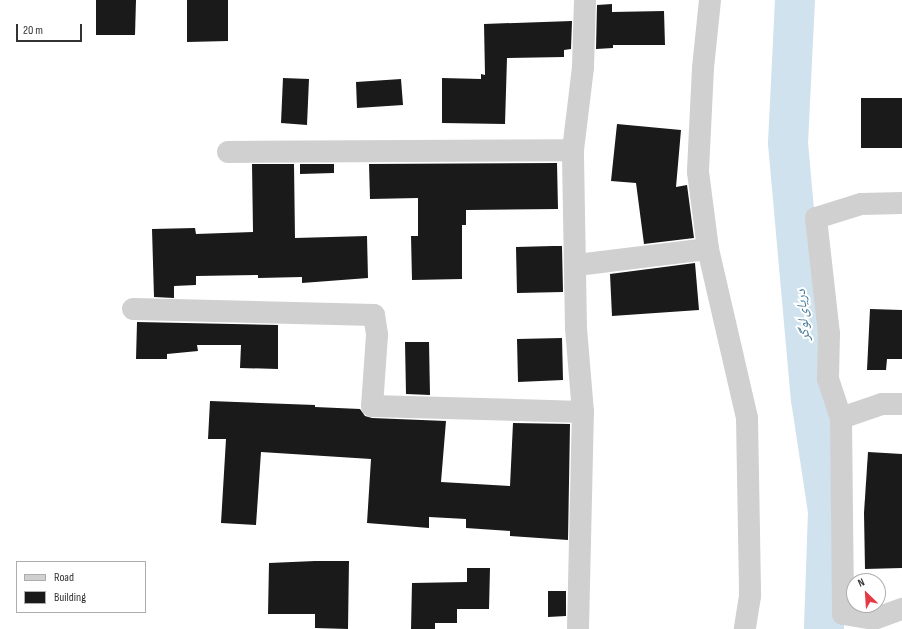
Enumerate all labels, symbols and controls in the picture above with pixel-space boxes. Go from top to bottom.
scale bar [18,16,84,42]
text: 20 m [23,23,43,38]
water label: دریای لوگر [792,289,814,341]
legend [16,561,146,613]
text: Road [54,570,74,585]
north arrow [846,573,886,613]
text: N [856,575,867,590]
text: Building [54,590,86,605]

